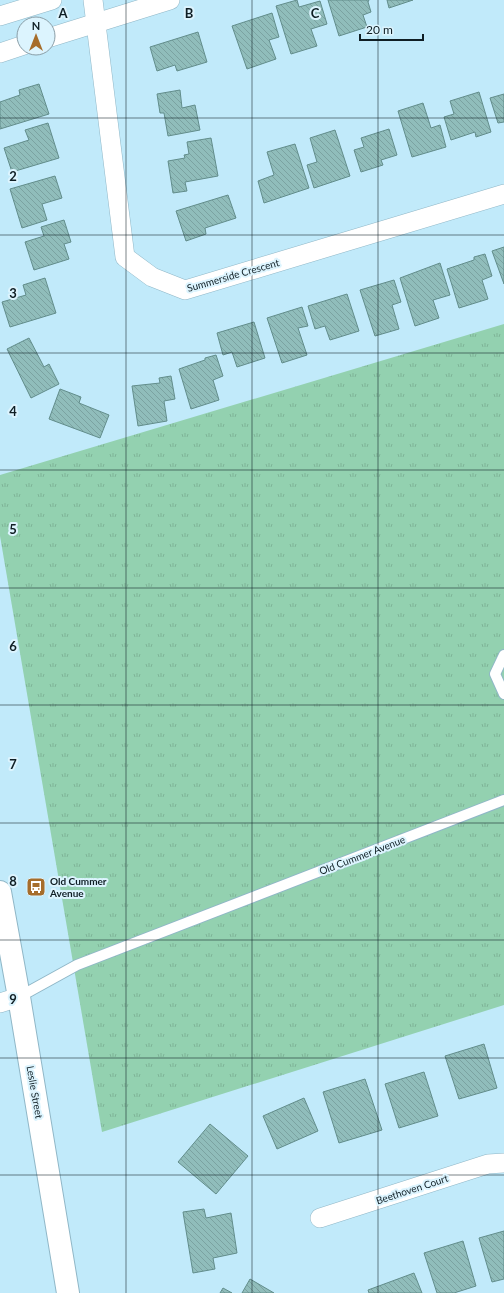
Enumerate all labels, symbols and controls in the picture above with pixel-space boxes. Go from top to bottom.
text: A [57,5,68,21]
text: B [185,5,194,21]
text: C [311,5,320,21]
north arrow [16,16,56,56]
scale bar [360,16,423,42]
text: N [32,19,40,32]
text: 20 m [366,22,393,37]
text: 2 [9,168,17,184]
street label: Summerside Crescent [186,256,281,294]
text: 3 [9,285,17,301]
text: 4 [9,403,17,419]
text: 5 [9,521,17,537]
text: 6 [9,638,17,654]
text: 7 [9,756,17,772]
street label: Old Cummer Avenue [317,833,407,877]
text: 8 [9,873,17,889]
place label: Old Cummer Avenue [49,875,107,899]
bus stop icon: Old Cummer Avenue [25,876,47,898]
text: 9 [9,991,17,1007]
street label: Leslie Street [24,1065,46,1120]
street label: Beethoven Court [374,1172,450,1206]

